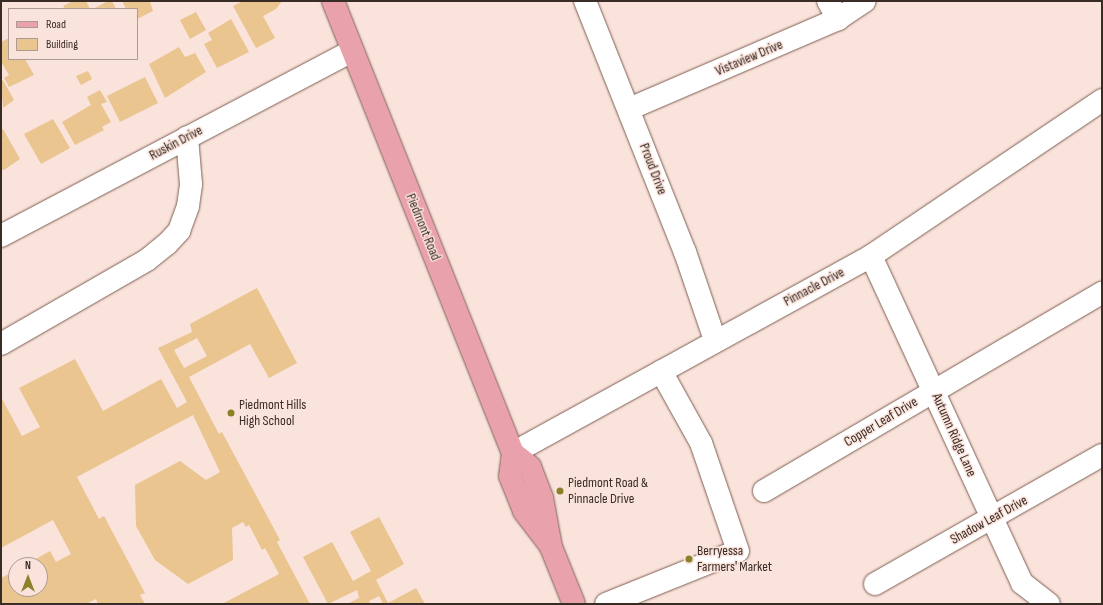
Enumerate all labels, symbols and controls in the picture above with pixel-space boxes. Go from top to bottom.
legend [8,8,138,60]
text: Road [46,17,66,32]
street label: Vistaview Drive [713,36,785,80]
text: Building [46,37,78,52]
street label: Ruskin Drive [146,122,206,164]
street label: Proud Drive [636,141,670,197]
street label: Piedmont Road [402,191,444,263]
street label: Pinnacle Drive [781,264,847,310]
street label: Autumn Ridge Lane [928,391,980,479]
street label: Copper Leaf Drive [841,394,921,450]
place label: Piedmont Hills High School [239,397,306,430]
marker: Piedmont Hills High School [226,408,236,418]
place label: Piedmont Road & Pinnacle Drive [568,475,648,508]
marker: Piedmont Road & Pinnacle Drive [555,486,565,496]
street label: Shadow Leaf Drive [947,492,1031,548]
place label: Berryessa Farmers' Market [697,543,772,576]
marker: Berryessa Farmers' Market [684,554,694,564]
north arrow [8,557,48,597]
text: N [25,559,31,572]

